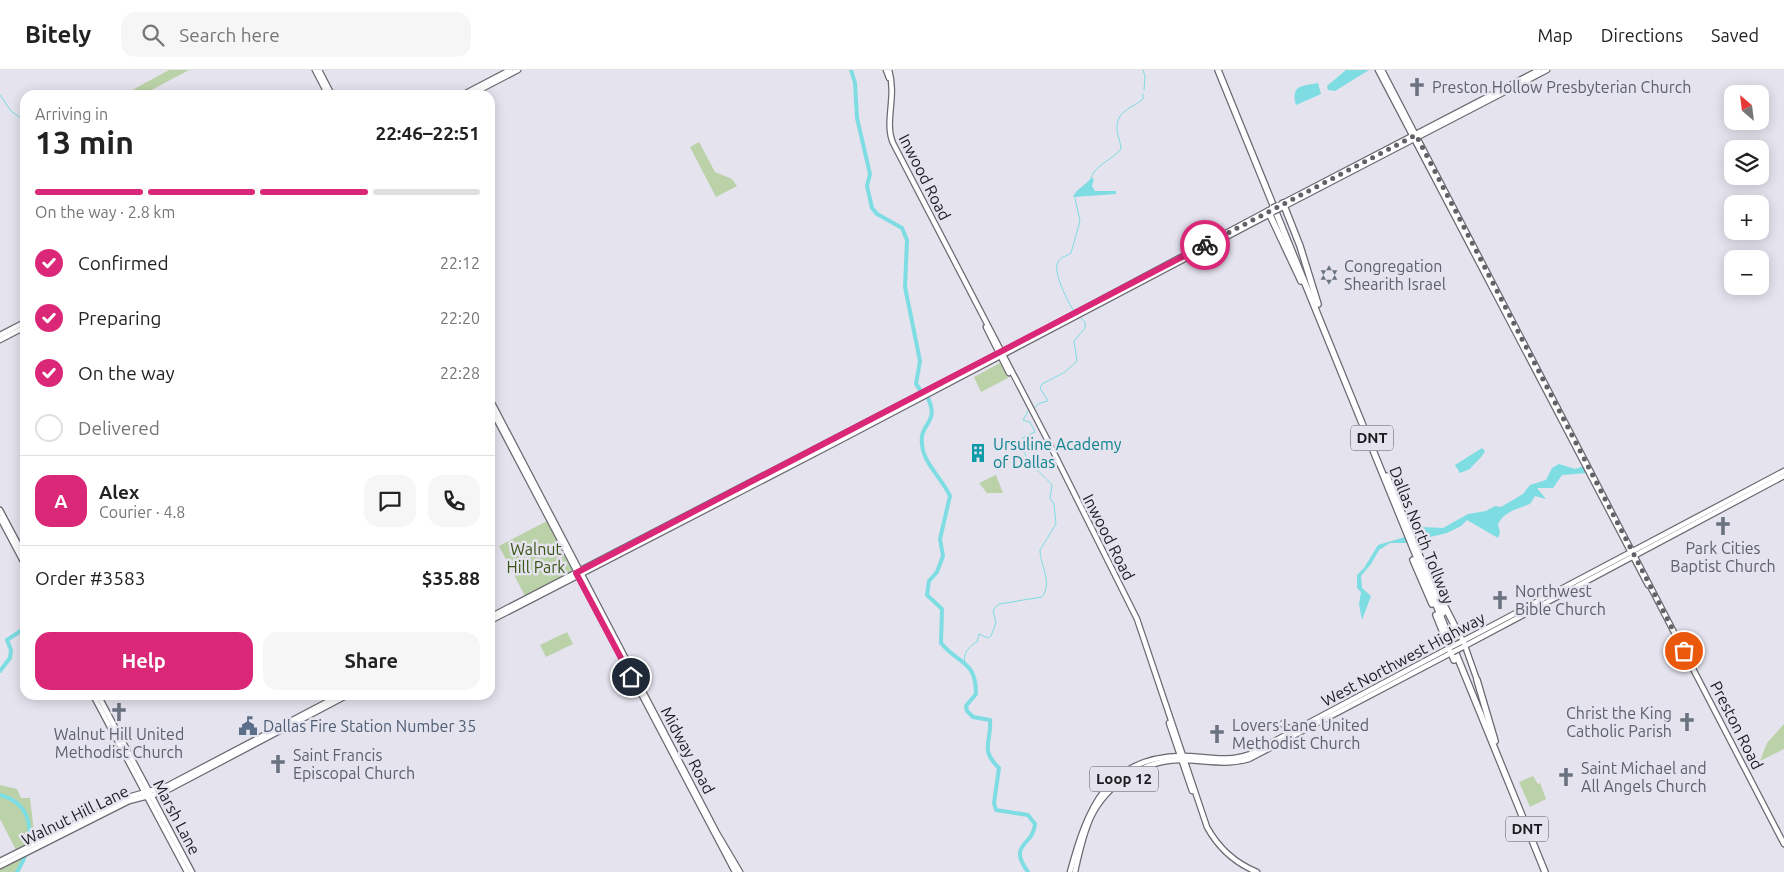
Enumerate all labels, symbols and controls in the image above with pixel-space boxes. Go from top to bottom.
search box [121,12,471,57]
text: Bitely [25,21,91,48]
icon: search [139,21,167,49]
text: Search here [179,24,280,46]
text: Map [1537,25,1573,45]
text: Directions [1601,25,1683,45]
text: Saved [1711,25,1759,45]
church icon: Preston Hollow Presbyterian Church [1406,76,1428,98]
place label: Preston Hollow Presbyterian Church [1432,78,1691,96]
north arrow [1724,85,1769,130]
map controls [1724,85,1769,295]
text: Arriving in [35,105,108,123]
text: 22:46–22:51 [375,122,480,144]
text: 13 min [35,124,134,160]
street label: Inwood Road [896,131,954,223]
button: layers [1724,140,1769,185]
button: + [1724,195,1769,240]
text: On the way · 2.8 km [35,203,175,221]
courier [1180,220,1230,270]
icon: bike [1191,231,1219,259]
icon: check [35,249,63,277]
button: − [1724,250,1769,295]
text: Confirmed [78,252,169,274]
text: 22:12 [440,254,480,272]
place label: Congregation Shearith Israel [1344,257,1446,293]
synagogue icon: Congregation Shearith Israel [1318,264,1340,286]
icon: check [35,304,63,332]
text: Preparing [78,307,162,329]
text: 22:20 [440,309,480,327]
icon: check [35,359,63,387]
text: On the way [78,362,175,384]
text: 22:28 [440,364,480,382]
text: Delivered [78,417,160,439]
road number: DNT [1351,426,1393,450]
place label: Ursuline Academy of Dallas [993,435,1122,471]
building icon: Ursuline Academy of Dallas [967,442,989,464]
street label: Dallas North Tollway [1386,464,1458,607]
button: chat [364,475,416,527]
button: phone [428,475,480,527]
text: Alex [99,481,139,503]
text: A [54,490,68,512]
street label: Inwood Road [1080,491,1138,583]
text: Courier · 4.8 [99,503,185,521]
church icon: Park Cities Baptist Church [1712,515,1734,537]
place label: Park Cities Baptist Church [1670,539,1776,575]
park label: Walnut Hill Park [507,540,565,576]
text: Order #3583 [35,567,145,589]
text: $35.88 [422,567,480,589]
place label: Northwest Bible Church [1515,582,1606,618]
church icon: Northwest Bible Church [1489,589,1511,611]
street label: West Northwest Highway [1318,608,1488,710]
pin [1663,630,1705,672]
button: Help [35,632,253,690]
button: Share [263,632,480,690]
icon: bag [1670,637,1698,665]
pin [610,656,652,698]
icon: home [617,663,645,691]
street label: Preston Road [1707,678,1767,772]
church icon: Walnut Hill United Methodist Church [108,701,130,723]
street label: Midway Road [658,703,718,797]
place label: Christ the King Catholic Parish [1566,704,1672,740]
church icon: Christ the King Catholic Parish [1676,711,1698,733]
public building icon: Dallas Fire Station Number 35 [237,715,259,737]
place label: Lovers Lane United Methodist Church [1232,716,1369,752]
place label: Dallas Fire Station Number 35 [263,717,476,735]
church icon: Lovers Lane United Methodist Church [1206,723,1228,745]
place label: Walnut Hill United Methodist Church [54,725,184,761]
place label: Saint Francis Episcopal Church [293,746,415,782]
church icon: Saint Francis Episcopal Church [267,753,289,775]
place label: Saint Michael and All Angels Church [1581,759,1707,795]
road number: Loop 12 [1090,766,1158,792]
church icon: Saint Michael and All Angels Church [1555,766,1577,788]
street label: Marsh Lane [150,776,204,858]
street label: Walnut Hill Lane [19,781,131,849]
road number: DNT [1506,816,1548,842]

